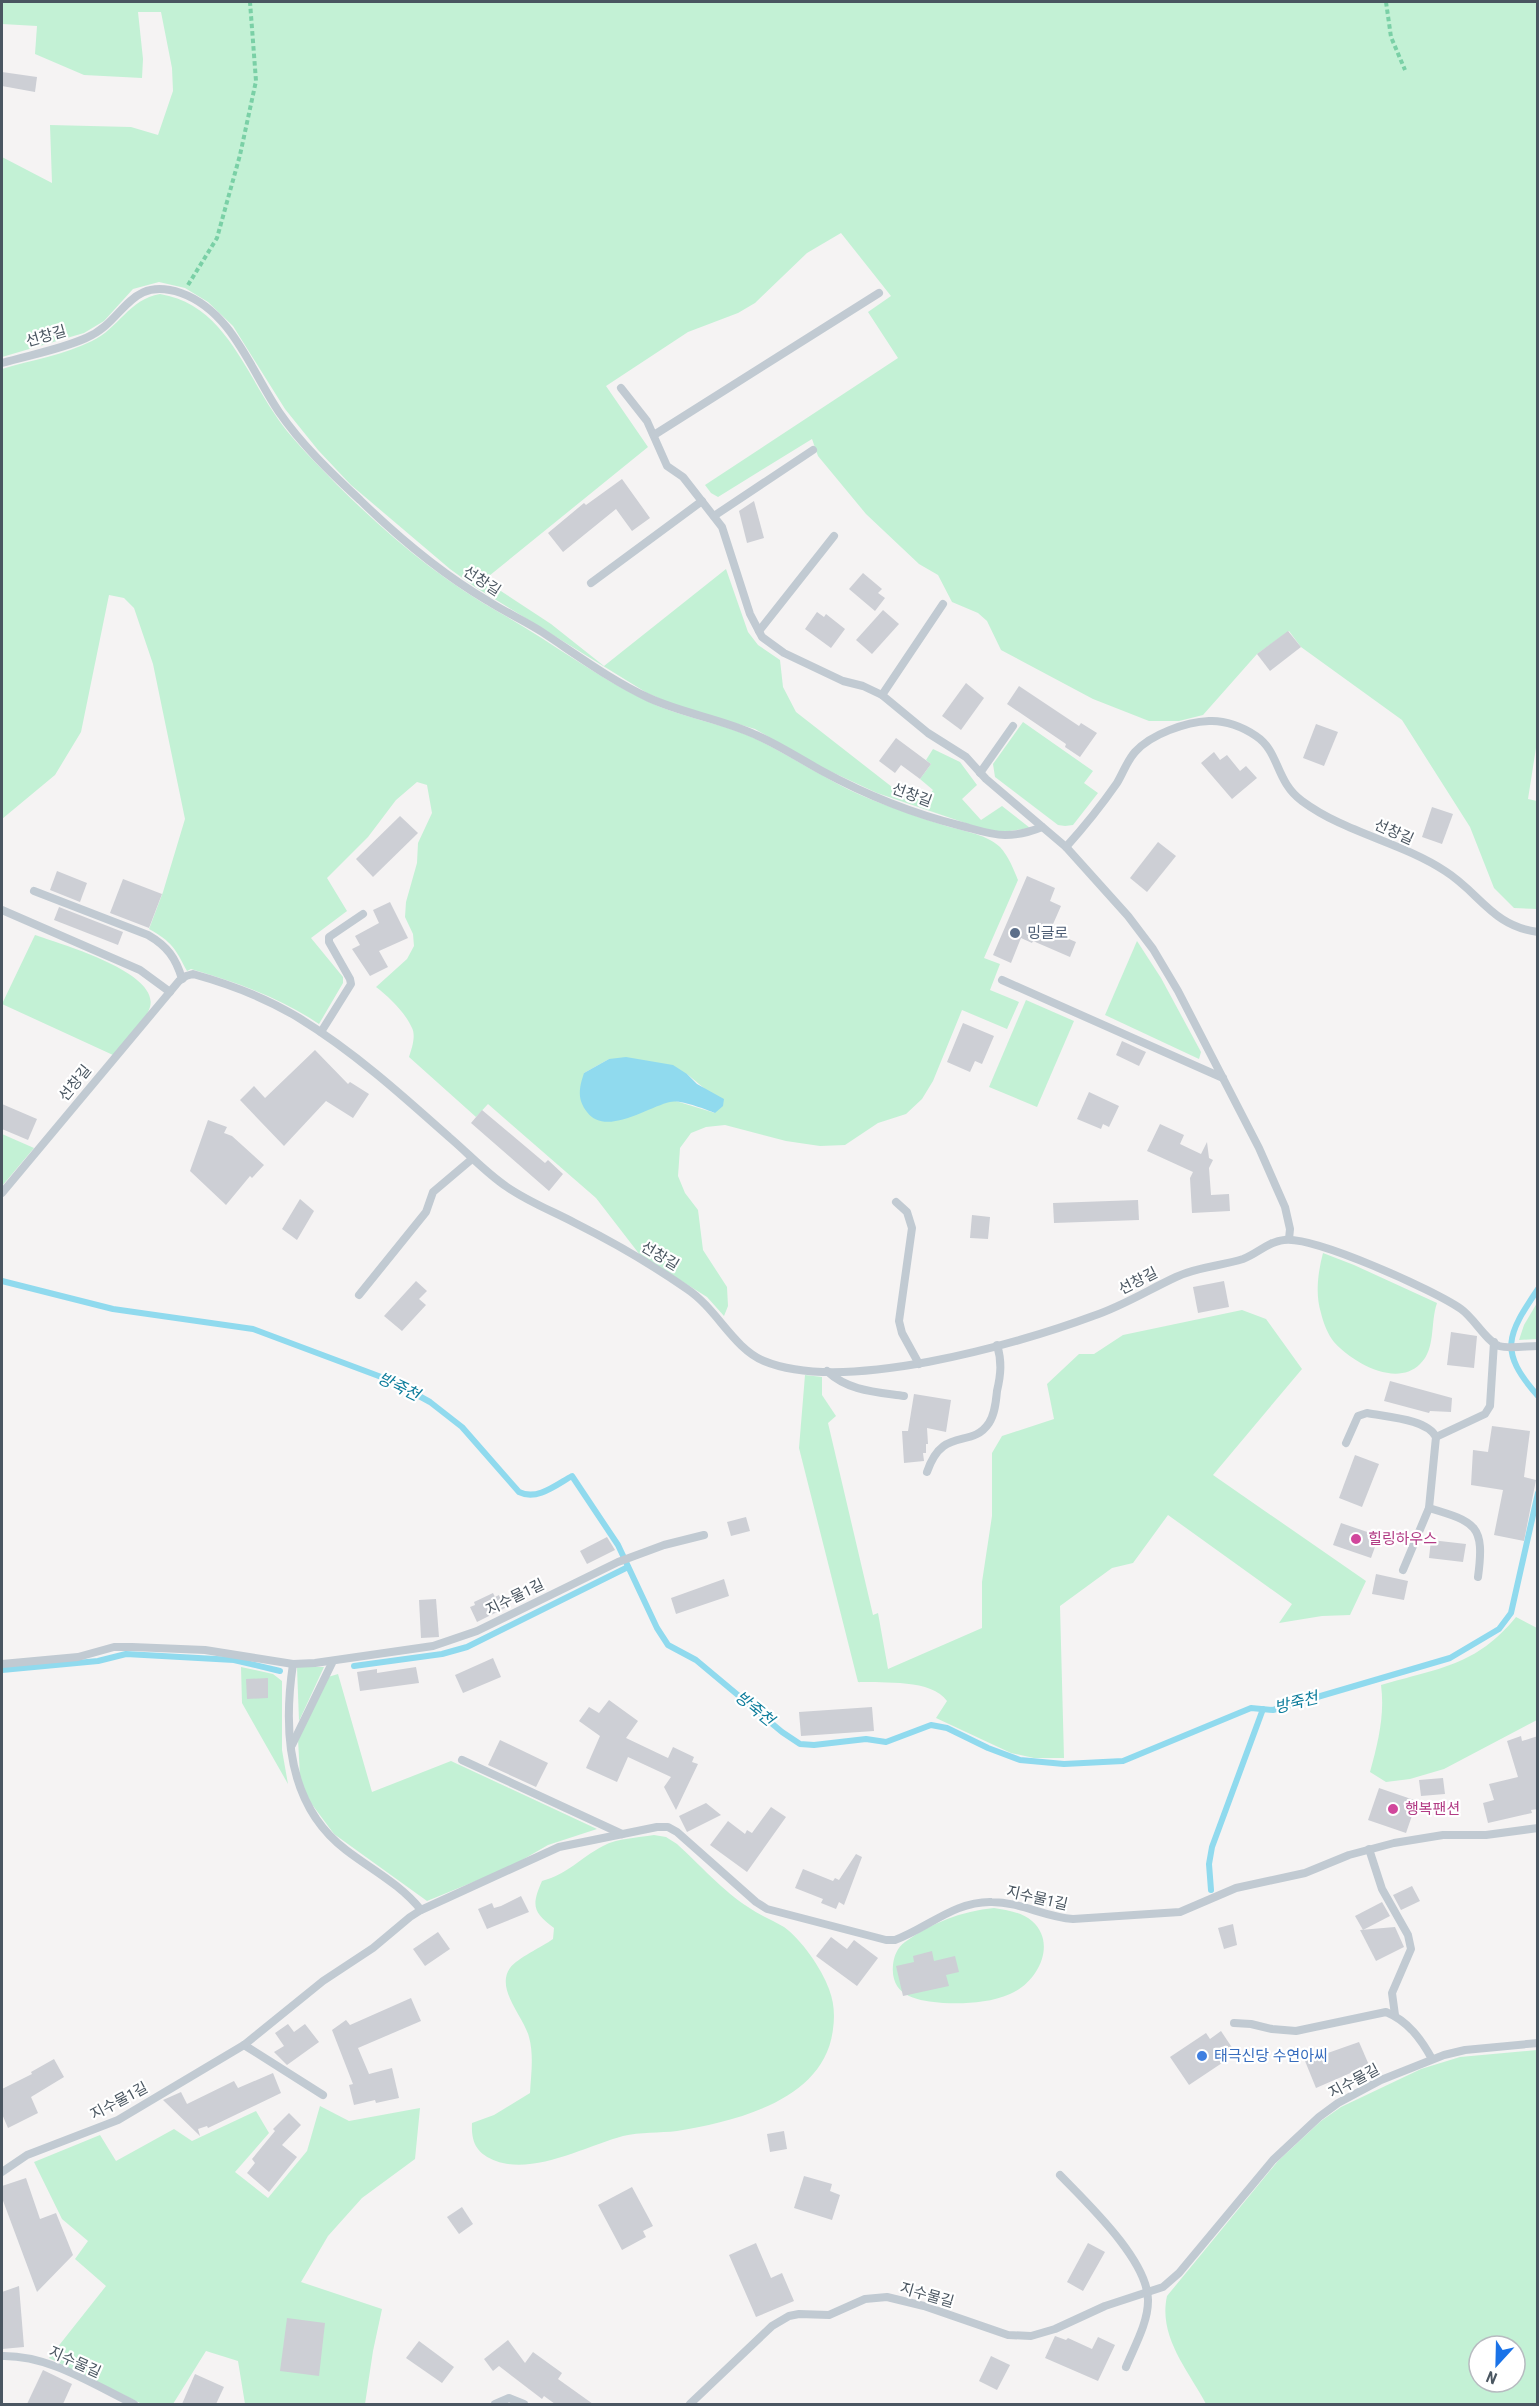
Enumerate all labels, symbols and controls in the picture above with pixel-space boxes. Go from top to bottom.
street label: 선창길 [24,322,68,350]
street label: 선창길 [460,562,504,600]
street label: 선창길 [889,779,935,811]
street label: 선창길 [1371,815,1417,849]
place label: 밍글로 [1027,924,1068,942]
marker: 밍글로 [1008,926,1022,940]
street label: 선창길 [55,1061,95,1105]
street label: 선창길 [638,1238,682,1274]
street label: 선창길 [1115,1264,1161,1298]
water label: 방죽천 [375,1368,425,1406]
place label: 힐링하우스 [1368,1530,1437,1548]
marker: 힐링하우스 [1349,1532,1363,1546]
street label: 지수물1길 [483,1575,547,1619]
water label: 방죽천 [732,1687,780,1731]
water label: 방죽천 [1272,1687,1322,1717]
place label: 행복팬션 [1405,1800,1460,1818]
marker: 행복팬션 [1386,1802,1400,1816]
street label: 지수물1길 [1004,1882,1070,1914]
place label: 태극신당 수연아씨 [1214,2047,1328,2065]
marker: 태극신당 수연아씨 [1195,2049,1209,2063]
street label: 지수물길 [1325,2060,1383,2102]
street label: 지수물1길 [87,2078,151,2124]
street label: 지수물길 [898,2279,956,2311]
north arrow [1467,2334,1527,2394]
street label: 지수물길 [46,2343,104,2381]
text: N [1483,2367,1500,2388]

